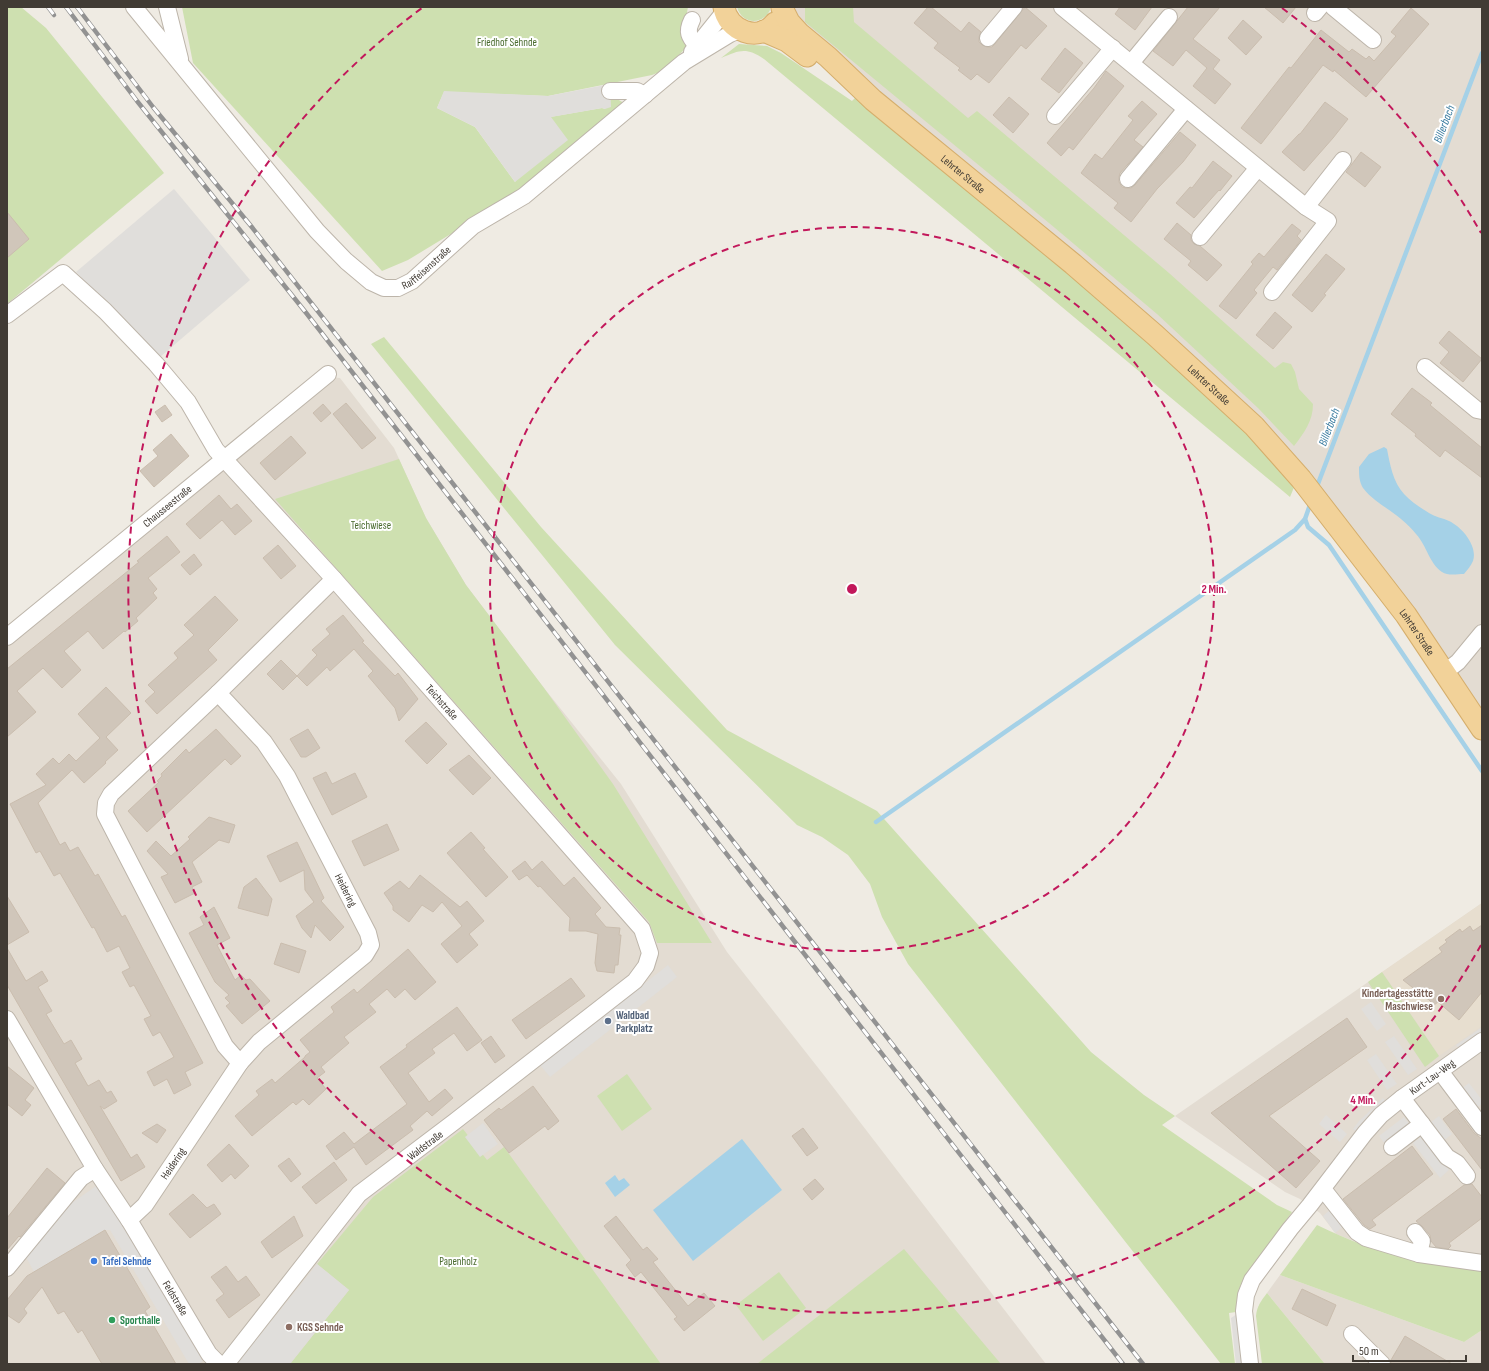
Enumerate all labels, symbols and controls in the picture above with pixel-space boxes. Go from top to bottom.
park label: Friedhof Sehnde [477,36,537,49]
water label: Billerbach [1430,103,1459,145]
street label: Lehrter Straße [938,152,988,196]
street label: Raiffeisenstraße [400,243,454,292]
street label: Lehrter Straße [1185,362,1233,408]
water label: Billerbach [1315,406,1344,448]
street label: Chausseestraße [140,482,194,530]
park label: Teichwiese [351,519,391,532]
centre of rings [845,582,859,596]
text: 2 Min. [1201,582,1227,597]
street label: Lehrter Straße [1397,606,1437,658]
street label: Teichstraße [423,682,461,723]
street label: Heidering [332,872,360,909]
place label: Kindertagesstätte Maschwiese [1362,987,1433,1013]
marker: Kindertagesstätte Maschwiese [1436,994,1446,1004]
place label: Waldbad Parkplatz [616,1009,654,1035]
marker: Waldbad Parkplatz [603,1016,613,1026]
street label: Kurt-Lau-Weg [1407,1056,1458,1098]
text: 4 Min. [1350,1093,1376,1108]
street label: Waldstraße [405,1128,446,1163]
street label: Heidering [158,1145,189,1182]
place label: Tafel Sehnde [102,1255,152,1268]
park label: Papenholz [439,1255,477,1268]
marker: Tafel Sehnde [89,1256,99,1266]
street label: Feldstraße [160,1278,191,1318]
place label: Sporthalle [120,1314,161,1327]
marker: Sporthalle [107,1315,117,1325]
place label: KGS Sehnde [297,1321,344,1334]
marker: KGS Sehnde [284,1322,294,1332]
scale bar [1353,1337,1466,1363]
text: 50 m [1359,1344,1379,1359]

